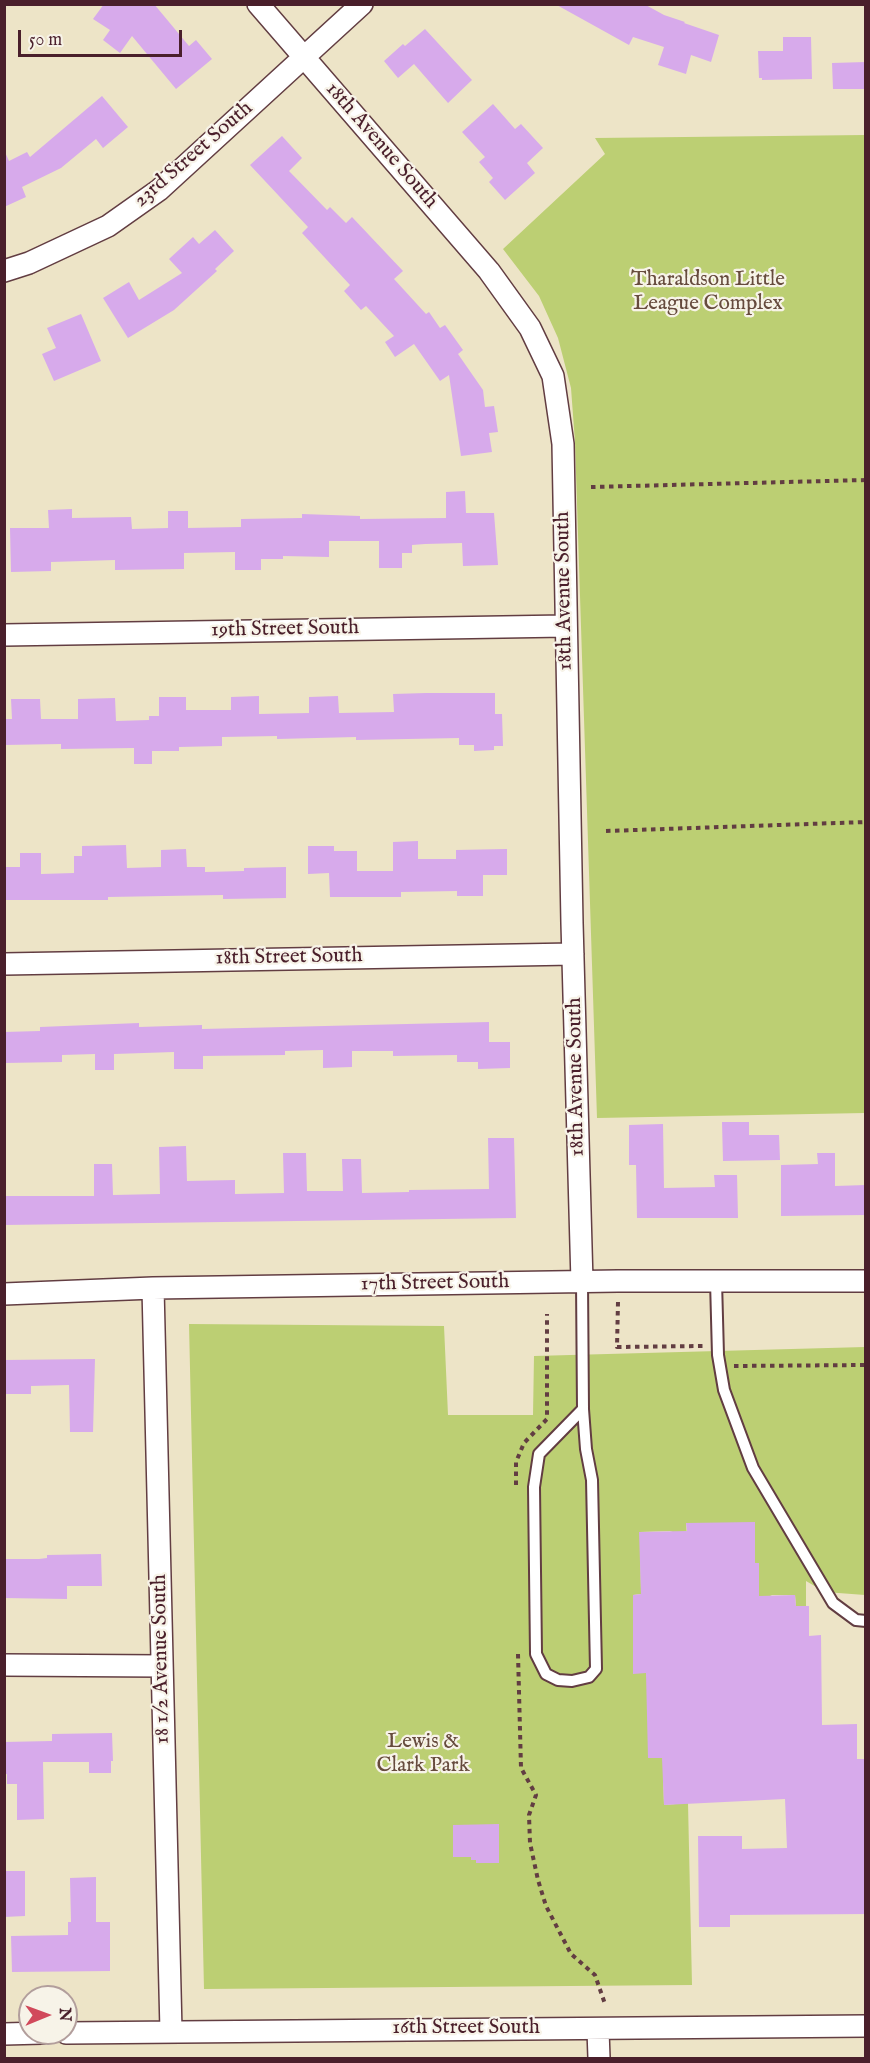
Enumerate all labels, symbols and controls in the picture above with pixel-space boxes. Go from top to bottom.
scale bar [21,18,184,56]
text: 50 m [29,29,62,52]
street label: 18th Avenue South [319,78,443,214]
street label: 23rd Street South [129,97,259,213]
park label: Tharaldson Little League Complex [631,268,785,318]
street label: 18th Avenue South [551,511,579,671]
street label: 19th Street South [211,616,359,644]
street label: 18th Street South [215,944,363,972]
street label: 18th Avenue South [563,997,591,1157]
street label: 17th Street South [360,1270,510,1298]
street label: 18 1/2 Avenue South [148,1574,176,1744]
park label: Lewis & Clark Park [376,1730,470,1780]
north arrow [18,1985,78,2045]
text: N [54,2008,74,2022]
street label: 16th Street South [392,2016,540,2042]

